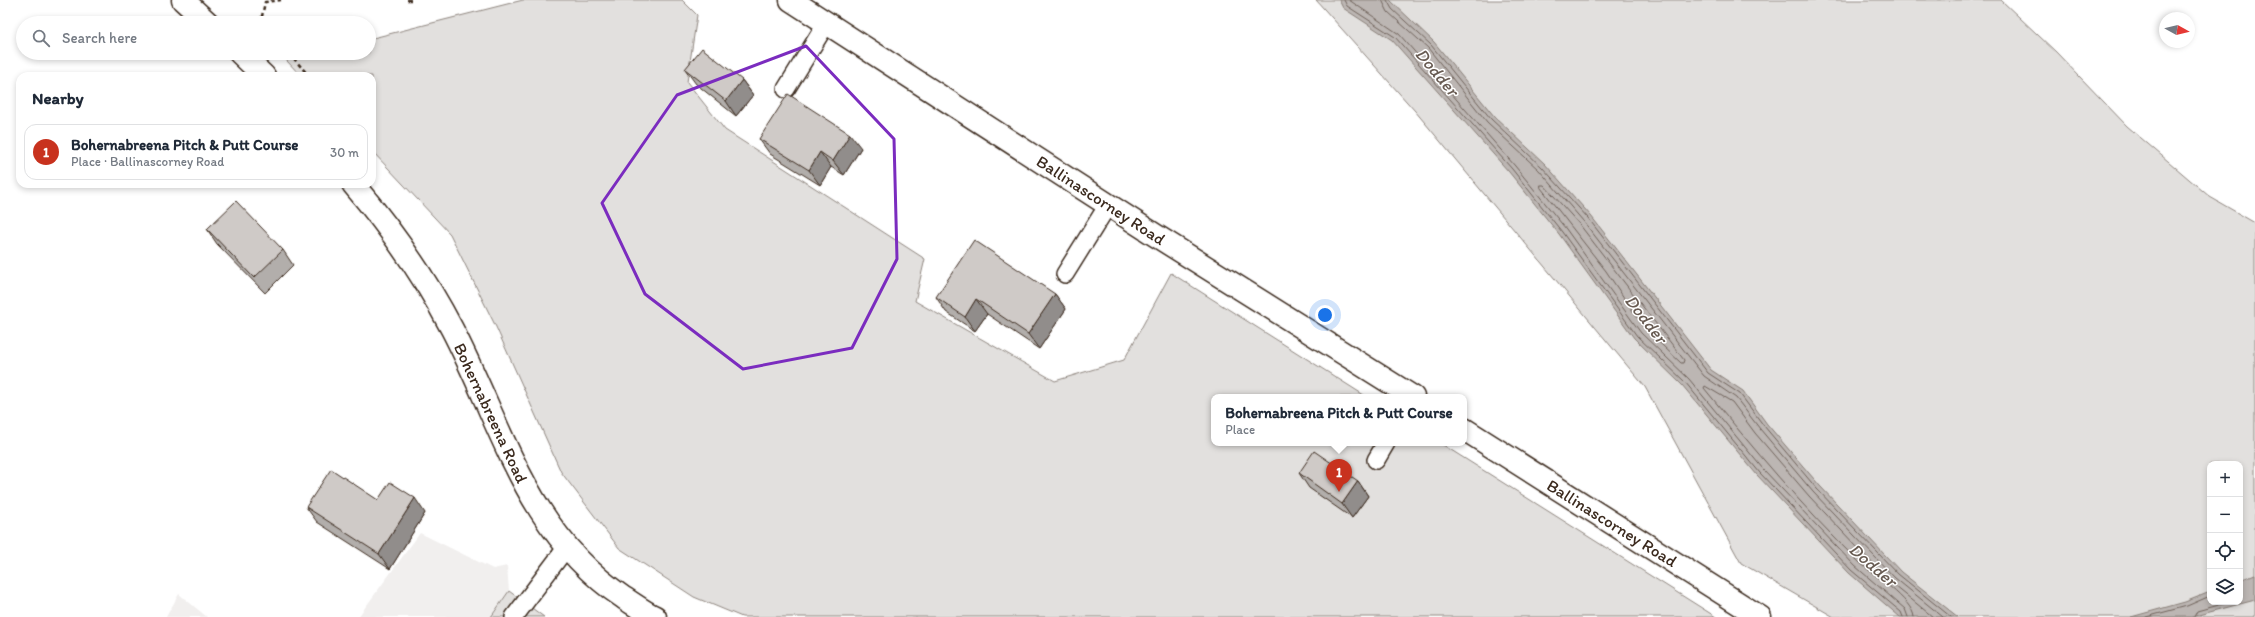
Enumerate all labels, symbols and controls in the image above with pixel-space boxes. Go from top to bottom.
north arrow [2159,12,2195,48]
search box [16,16,376,60]
icon: search [30,27,52,49]
text: Search here [62,29,137,47]
water label: Dodder [1410,43,1465,102]
text: Nearby [32,88,84,108]
text: Bohernabreena Pitch & Putt Course [71,136,299,154]
text: 1 [43,145,49,160]
text: 30 m [330,145,359,160]
street label: Ballinascorney Road [1033,151,1170,250]
text: Place · Ballinascorney Road [71,154,224,169]
water label: Dodder [1620,290,1673,349]
your location [1315,305,1335,325]
street label: Bohernabreena Road [450,340,532,487]
popup [1211,394,1467,446]
text: Bohernabreena Pitch & Putt Course [1225,404,1453,422]
text: Place [1225,422,1255,437]
pin: 1 [1326,459,1352,492]
map controls [2207,461,2243,605]
button: + [2207,461,2243,497]
street label: Ballinascorney Road [1543,475,1681,571]
button: − [2207,497,2243,533]
button: locate [2207,533,2243,569]
water label: Dodder [1844,538,1903,593]
button: layers [2207,569,2243,605]

